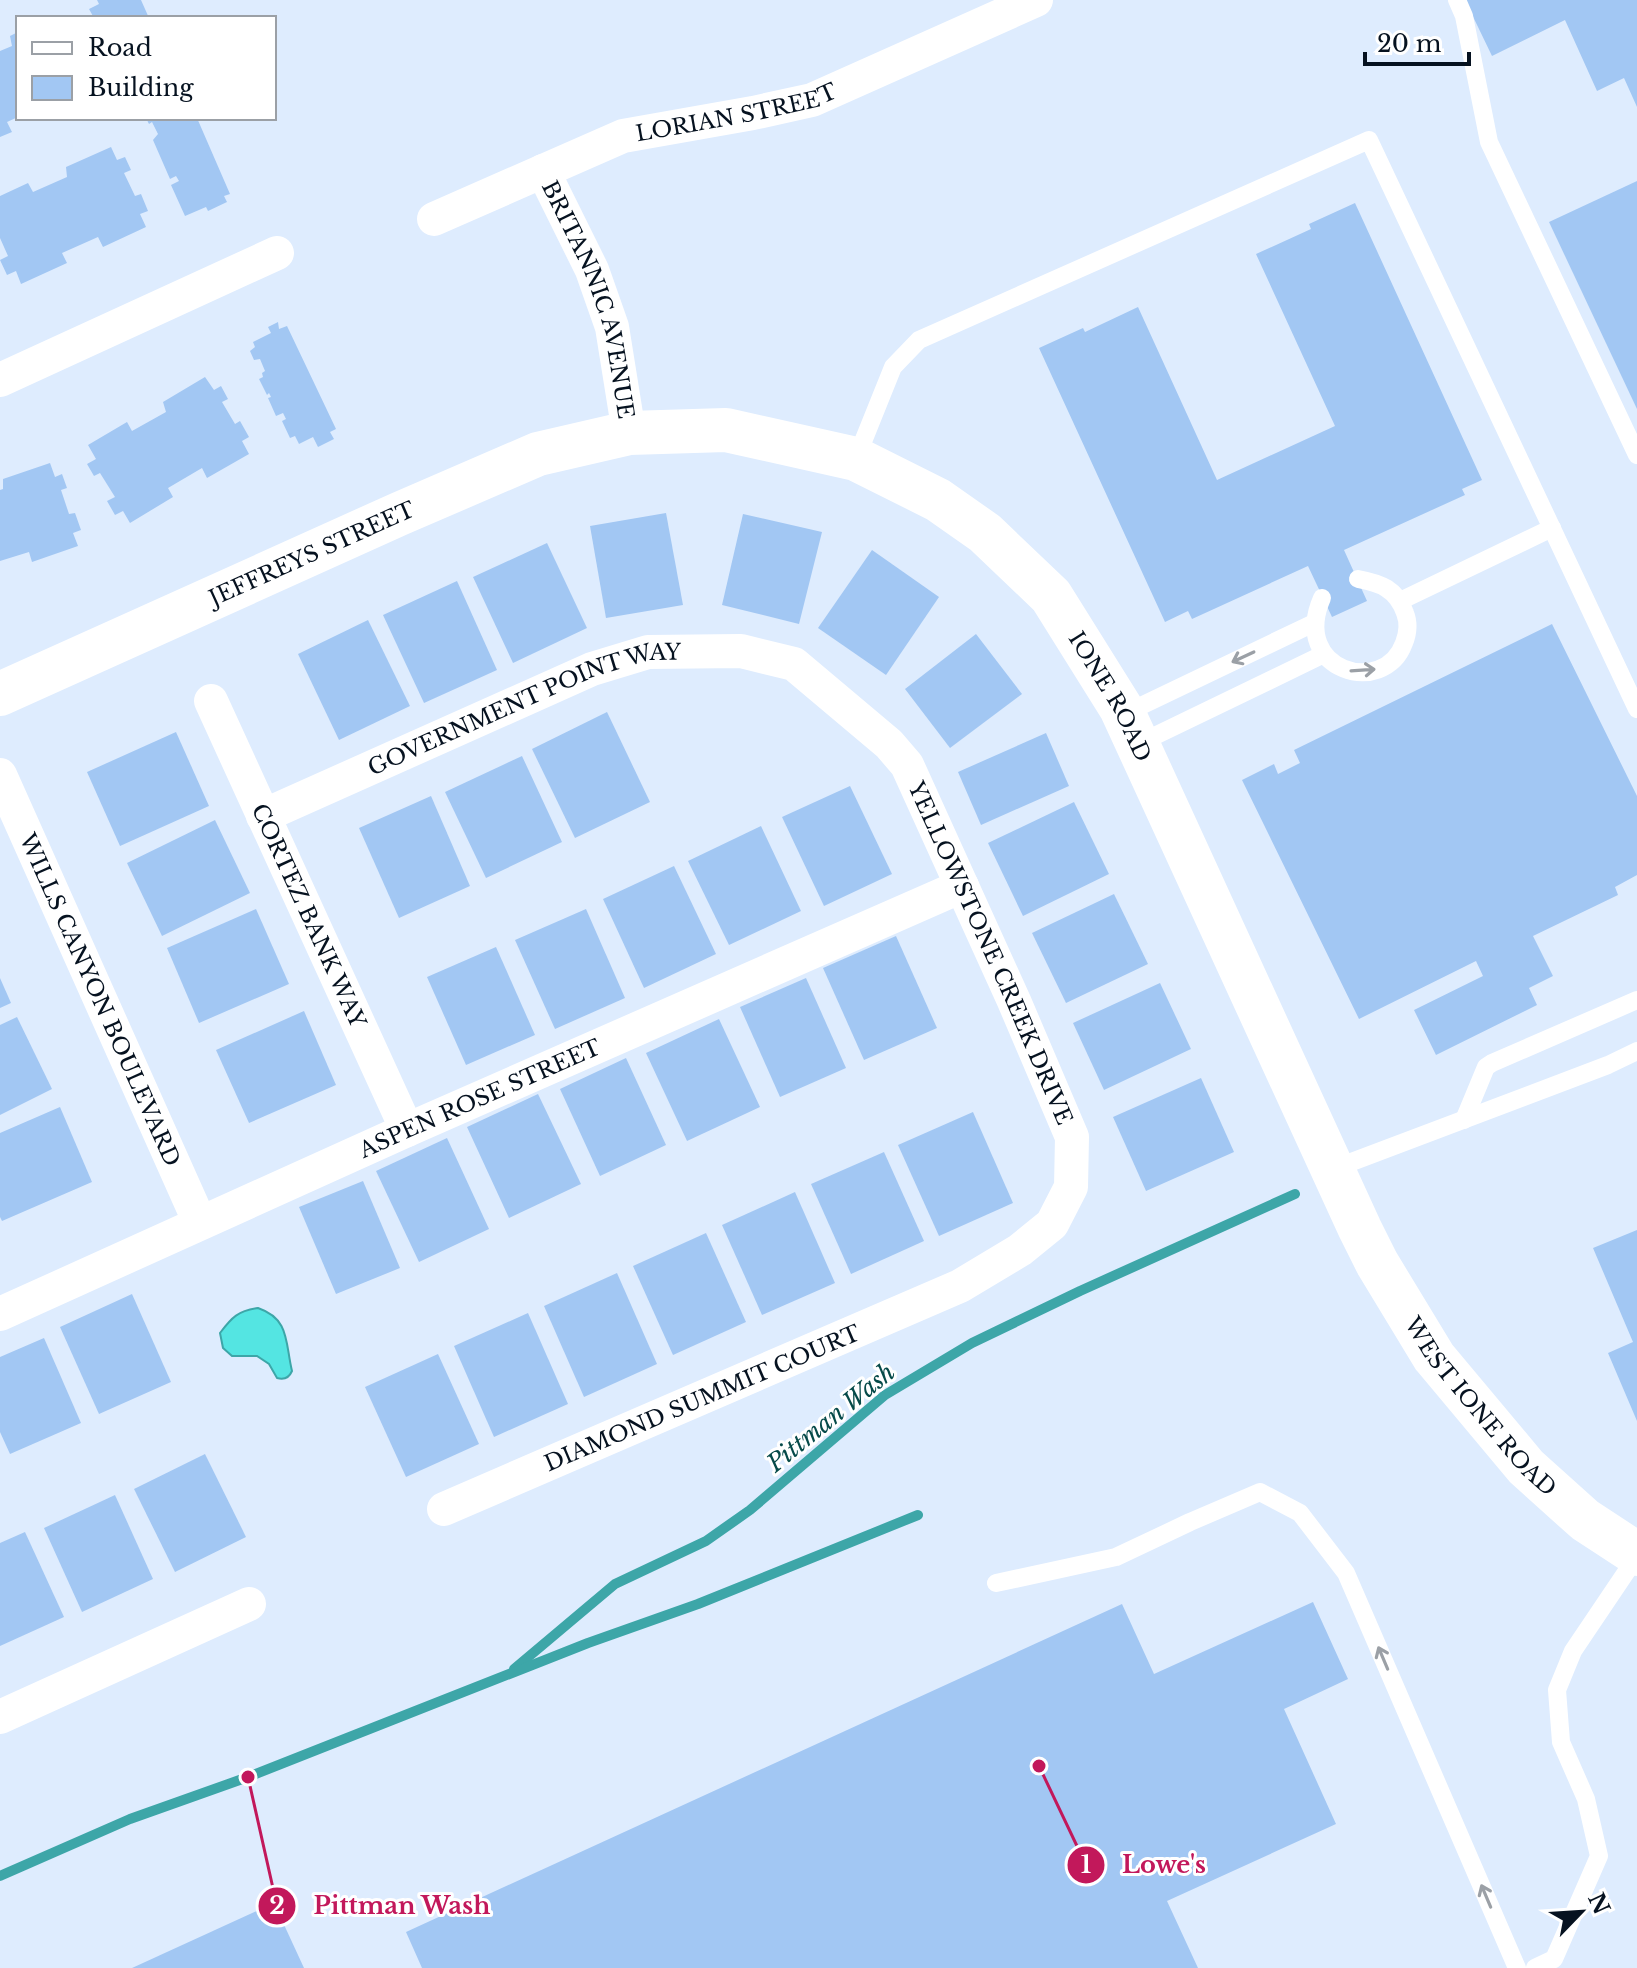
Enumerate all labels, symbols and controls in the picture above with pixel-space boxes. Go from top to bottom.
legend [16,16,276,120]
scale bar [1365,16,1469,66]
text: 20 m [1377,29,1442,58]
text: Road [88,33,152,62]
text: Building [88,73,194,102]
street label: LORIAN STREET [634,78,841,147]
street label: BRITANNIC AVENUE [536,176,640,421]
street label: JEFFREYS STREET [202,496,419,613]
street label: IONE ROAD [1063,627,1157,766]
street label: GOVERNMENT POINT WAY [364,638,682,781]
one-way arrow [1232,650,1256,665]
one-way arrow [1350,662,1376,677]
street label: YELLOWSTONE CREEK DRIVE [902,776,1078,1129]
street label: CORTEZ BANK WAY [246,800,372,1033]
street label: WILLS CANYON BOULEVARD [13,828,186,1170]
street label: ASPEN ROSE STREET [354,1033,605,1164]
street label: WEST IONE ROAD [1398,1311,1562,1502]
street label: DIAMOND SUMMIT COURT [540,1319,864,1477]
water label: Pittman Wash [760,1357,900,1479]
one-way arrow [1375,1646,1390,1670]
callout: Lowe's [1066,1841,1222,1889]
text: 1 [1081,1850,1091,1879]
text: Lowe's [1122,1850,1206,1879]
north arrow [1541,1872,1621,1952]
callout: Pittman Wash [257,1882,507,1930]
one-way arrow [1478,1885,1493,1909]
text: N [1582,1889,1615,1919]
text: 2 [269,1891,285,1920]
text: Pittman Wash [314,1891,490,1920]

